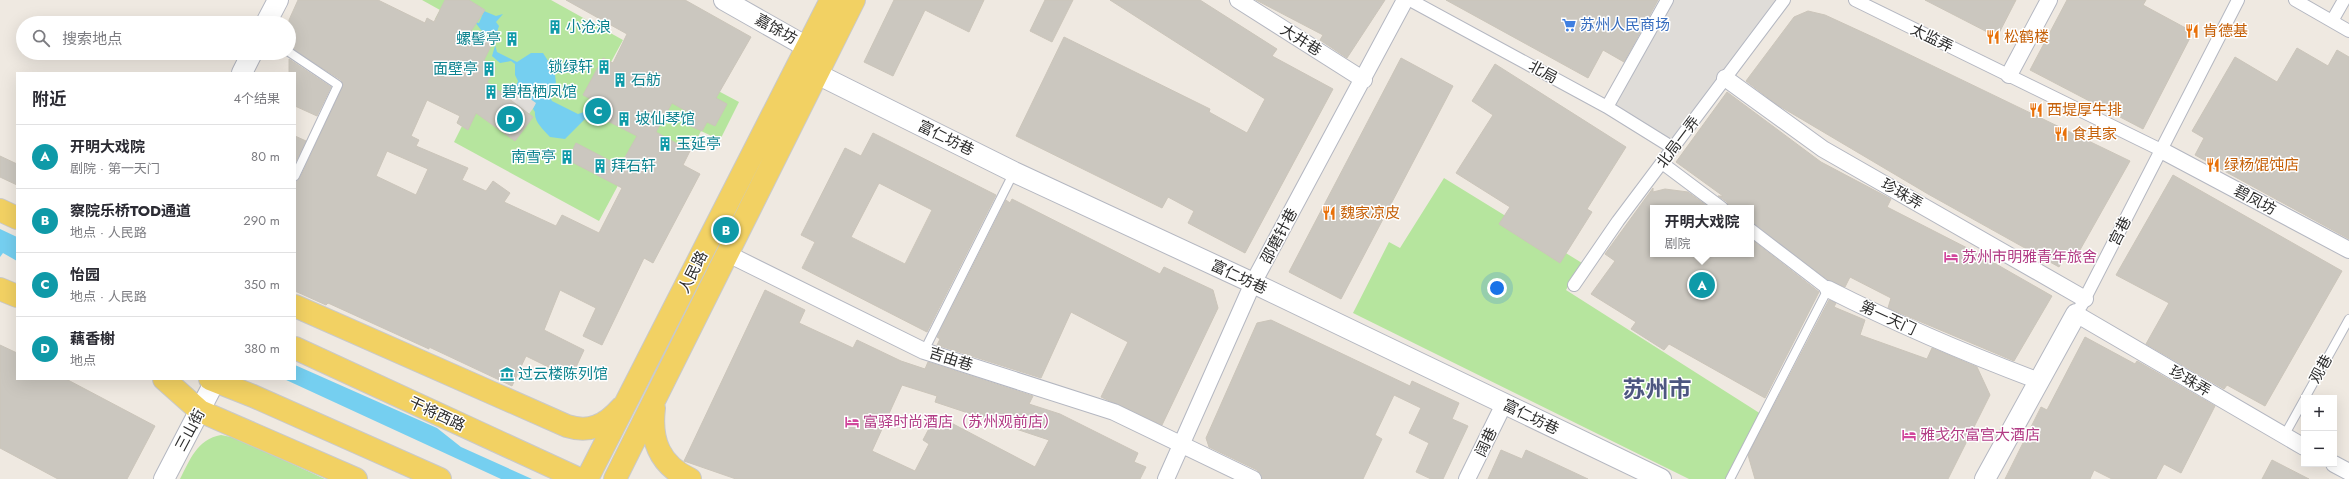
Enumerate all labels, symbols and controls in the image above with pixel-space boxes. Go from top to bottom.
street label: 嘉馀坊 [751,8,801,50]
place label: 苏州人民商场 [1580,14,1670,36]
search box [16,16,296,60]
place label: 小沧浪 [566,16,611,38]
supermarket icon: 苏州人民商场 [1561,17,1577,33]
street label: 太监弄 [1907,18,1957,58]
building icon: 小沧浪 [547,19,563,35]
street label: 大井巷 [1276,19,1326,61]
place label: 肯德基 [2203,20,2248,42]
restaurant icon: 肯德基 [2184,23,2200,39]
place label: 松鹤楼 [2004,26,2049,48]
icon: search [30,27,52,49]
text: 搜索地点 [62,28,122,50]
place label: 螺髻亭 [456,28,501,50]
restaurant icon: 松鹤楼 [1985,29,2001,45]
building icon: 螺髻亭 [504,31,520,47]
street label: 北局 [1525,55,1561,89]
place label: 锁绿轩 [548,56,593,78]
place label: 面壁亭 [433,58,478,80]
building icon: 锁绿轩 [596,59,612,75]
building icon: 面壁亭 [481,61,497,77]
place label: 石舫 [631,69,661,91]
building icon: 石舫 [612,72,628,88]
place label: 碧梧栖凤馆 [502,81,577,103]
building icon: 碧梧栖凤馆 [483,84,499,100]
text: 附近 [32,87,66,111]
text: 4个结果 [233,89,280,108]
pin: C [585,96,611,126]
place label: 西堤厚牛排 [2047,99,2122,121]
restaurant icon: 西堤厚牛排 [2028,102,2044,118]
pin: D [497,104,523,134]
place label: 坡仙琴馆 [635,108,695,130]
building icon: 坡仙琴馆 [616,111,632,127]
street label: 北局一弄 [1651,111,1705,173]
street label: 富仁坊巷 [914,115,978,161]
place label: 食其家 [2072,123,2117,145]
restaurant icon: 食其家 [2053,126,2069,142]
place label: 玉延亭 [676,133,721,155]
text: 开明大戏院 [70,136,145,158]
building icon: 玉延亭 [657,136,673,152]
place label: 南雪亭 [511,146,556,168]
text: A [40,147,50,166]
text: 80 m [251,147,280,166]
building icon: 南雪亭 [559,149,575,165]
place label: 绿杨馄饨店 [2224,154,2299,176]
place label: 拜石轩 [611,155,656,177]
restaurant icon: 绿杨馄饨店 [2205,157,2221,173]
building icon: 拜石轩 [592,158,608,174]
text: 剧院 · 第一天门 [70,159,160,178]
street label: 珍珠弄 [1877,173,1927,215]
street label: 碧凤坊 [2230,180,2280,220]
text: 察院乐桥TOD通道 [70,200,191,222]
place label: 魏家凉皮 [1340,202,1400,224]
street label: 邵磨针巷 [1255,204,1303,268]
restaurant icon: 魏家凉皮 [1321,205,1337,221]
popup [1650,205,1754,257]
text: B [41,211,49,230]
text: 290 m [243,211,280,230]
text: 开明大戏院 [1664,211,1740,233]
street label: 宫巷 [2103,213,2137,249]
pin: B [713,215,739,245]
text: 地点 · 人民路 [70,223,147,242]
text: 剧院 [1664,234,1691,253]
place label: 苏州市明雅青年旅舍 [1962,246,2097,268]
street label: 人民路 [673,247,713,297]
hotel icon: 苏州市明雅青年旅舍 [1943,249,1959,265]
street label: 富仁坊巷 [1207,254,1271,300]
text: 怡园 [70,264,100,286]
pin: A [1689,270,1715,300]
text: C [40,275,50,294]
text: 350 m [244,275,280,294]
your location [1487,278,1507,298]
text: 地点 · 人民路 [70,287,147,306]
street label: 第一天门 [1856,295,1920,341]
text: 藕香榭 [70,328,115,350]
text: D [40,339,50,358]
text: 380 m [244,339,280,358]
street label: 吉由巷 [926,342,976,376]
text: 地点 [70,351,96,370]
street label: 观巷 [2304,351,2338,387]
street label: 珍珠弄 [2165,360,2215,402]
place label: 过云楼陈列馆 [518,363,608,385]
museum icon: 过云楼陈列馆 [499,366,515,382]
district label: 苏州市 [1623,372,1692,406]
street label: 干将西路 [405,391,469,437]
street label: 富仁坊巷 [1499,394,1563,440]
map controls [2301,395,2337,467]
button: + [2301,395,2337,431]
street label: 三山街 [170,405,210,455]
place label: 富驿时尚酒店（苏州观前店） [863,411,1058,433]
hotel icon: 富驿时尚酒店（苏州观前店） [844,414,860,430]
street label: 阔巷 [1470,424,1502,460]
place label: 雅戈尔富宫大酒店 [1920,424,2040,446]
hotel icon: 雅戈尔富宫大酒店 [1901,427,1917,443]
button: − [2301,431,2337,467]

